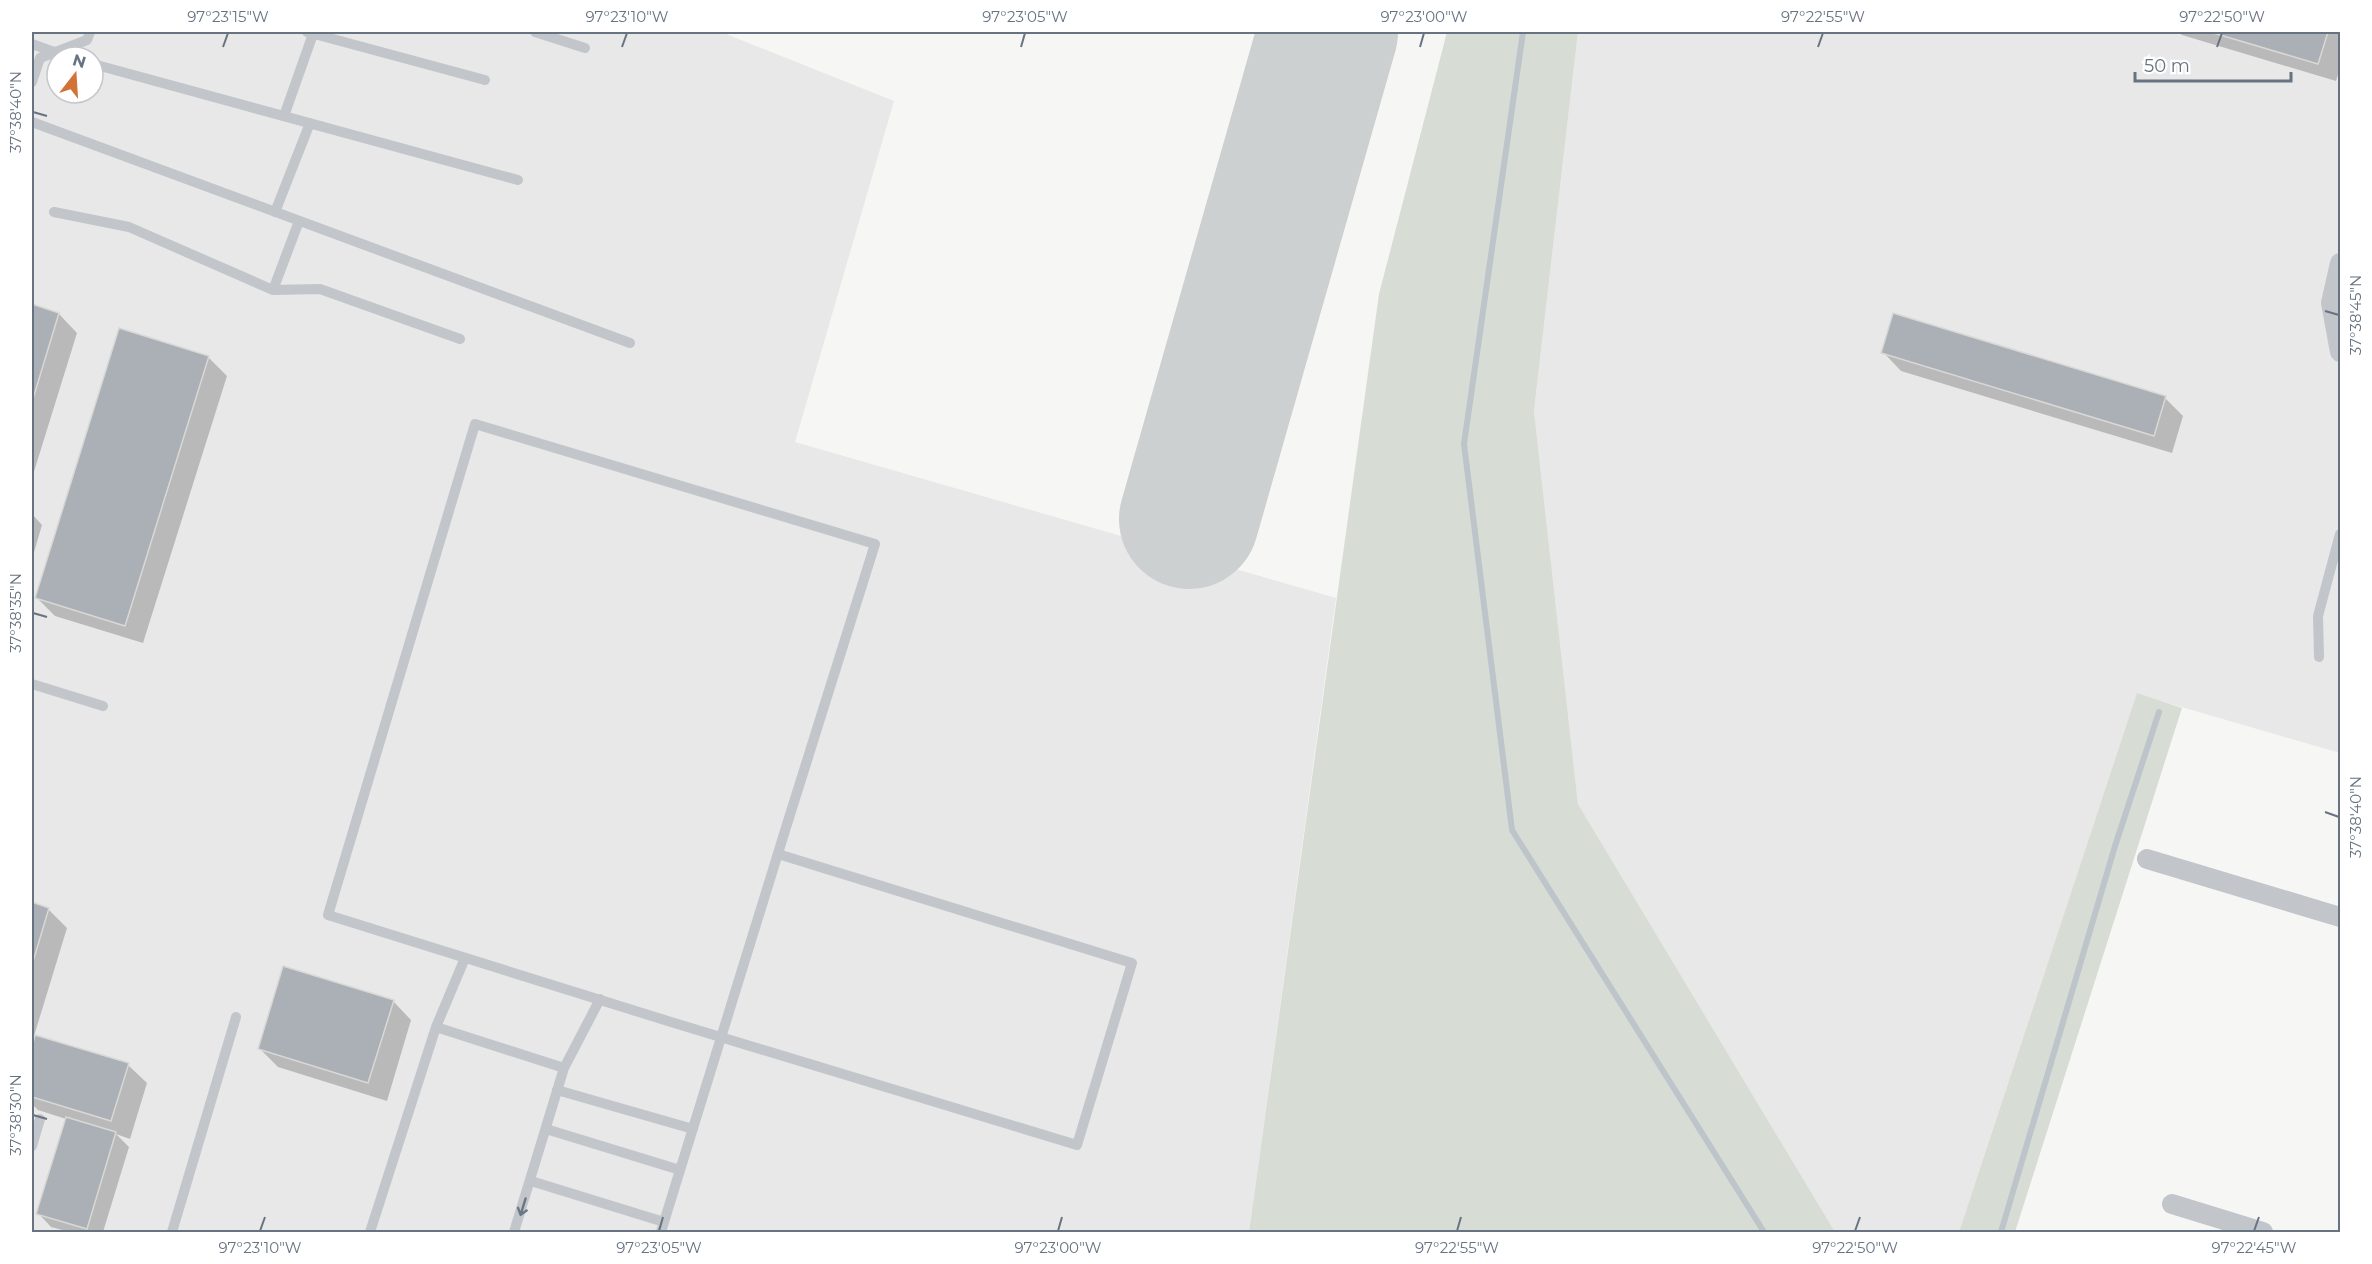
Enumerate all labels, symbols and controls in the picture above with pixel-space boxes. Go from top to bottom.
text: 97°23'15"W [187,7,269,26]
text: 97°23'10"W [586,7,669,26]
text: 97°23'05"W [982,7,1068,26]
text: 97°23'00"W [1381,7,1468,26]
text: 97°22'55"W [1781,7,1865,26]
text: 97°22'50"W [2179,7,2265,26]
north arrow [45,45,105,105]
scale bar [2135,45,2291,83]
text: N [70,50,88,72]
text: 50 m [2144,55,2190,77]
text: 37°38'40"N [6,71,25,153]
text: 37°38'45"N [2346,275,2365,355]
text: 37°38'35"N [6,573,25,653]
text: 37°38'40"N [2346,776,2365,858]
text: 37°38'30"N [6,1074,25,1156]
one-way arrow [516,1197,527,1216]
text: 97°23'10"W [219,1238,302,1257]
text: 97°23'05"W [616,1238,702,1257]
text: 97°23'00"W [1015,1238,1102,1257]
text: 97°22'55"W [1415,1238,1499,1257]
text: 97°22'50"W [1812,1238,1898,1257]
text: 97°22'45"W [2212,1238,2297,1257]

